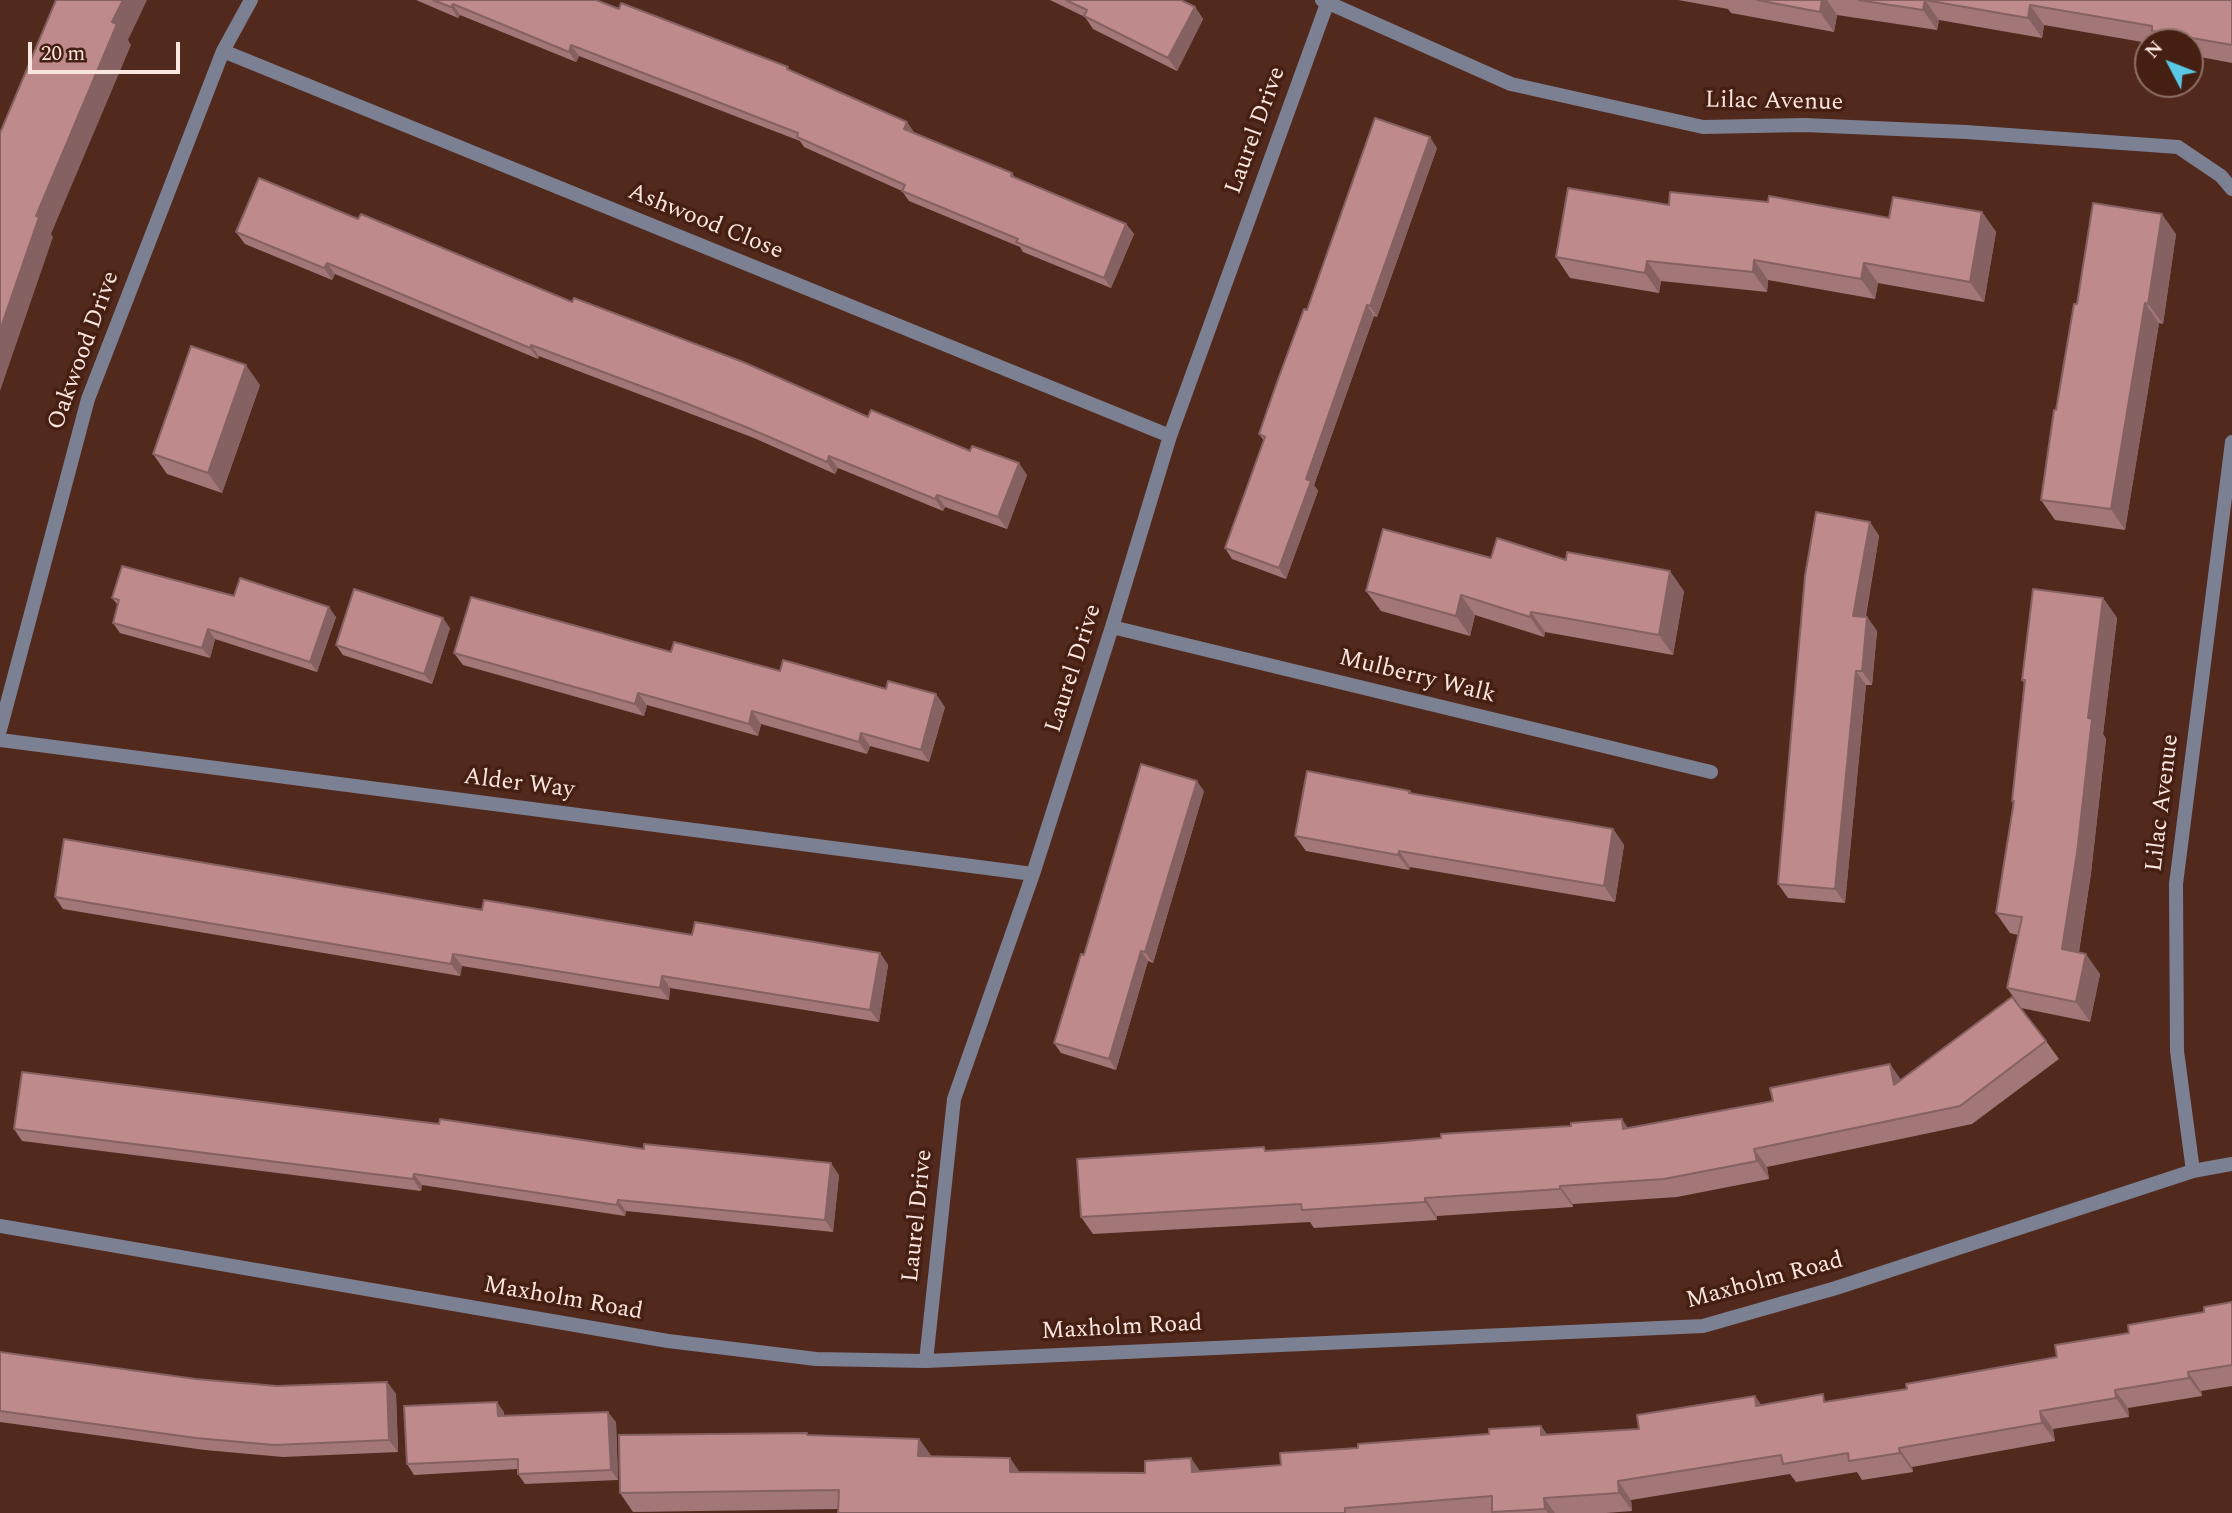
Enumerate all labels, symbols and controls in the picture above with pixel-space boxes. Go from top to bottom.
scale bar [32,28,184,72]
north arrow [2134,28,2204,98]
text: N [2139,34,2170,65]
text: 20 m [41,38,85,70]
street label: Laurel Drive [1221,63,1293,199]
street label: Lilac Avenue [1705,87,1843,119]
street label: Ashwood Close [623,179,787,267]
street label: Oakwood Drive [43,268,127,434]
street label: Laurel Drive [1041,601,1109,737]
street label: Mulberry Walk [1336,645,1498,711]
street label: Lilac Avenue [2141,733,2187,873]
street label: Alder Way [462,764,576,806]
street label: Laurel Drive [898,1148,940,1284]
street label: Maxholm Road [1683,1247,1847,1317]
street label: Maxholm Road [481,1272,645,1328]
street label: Maxholm Road [1041,1310,1203,1348]

